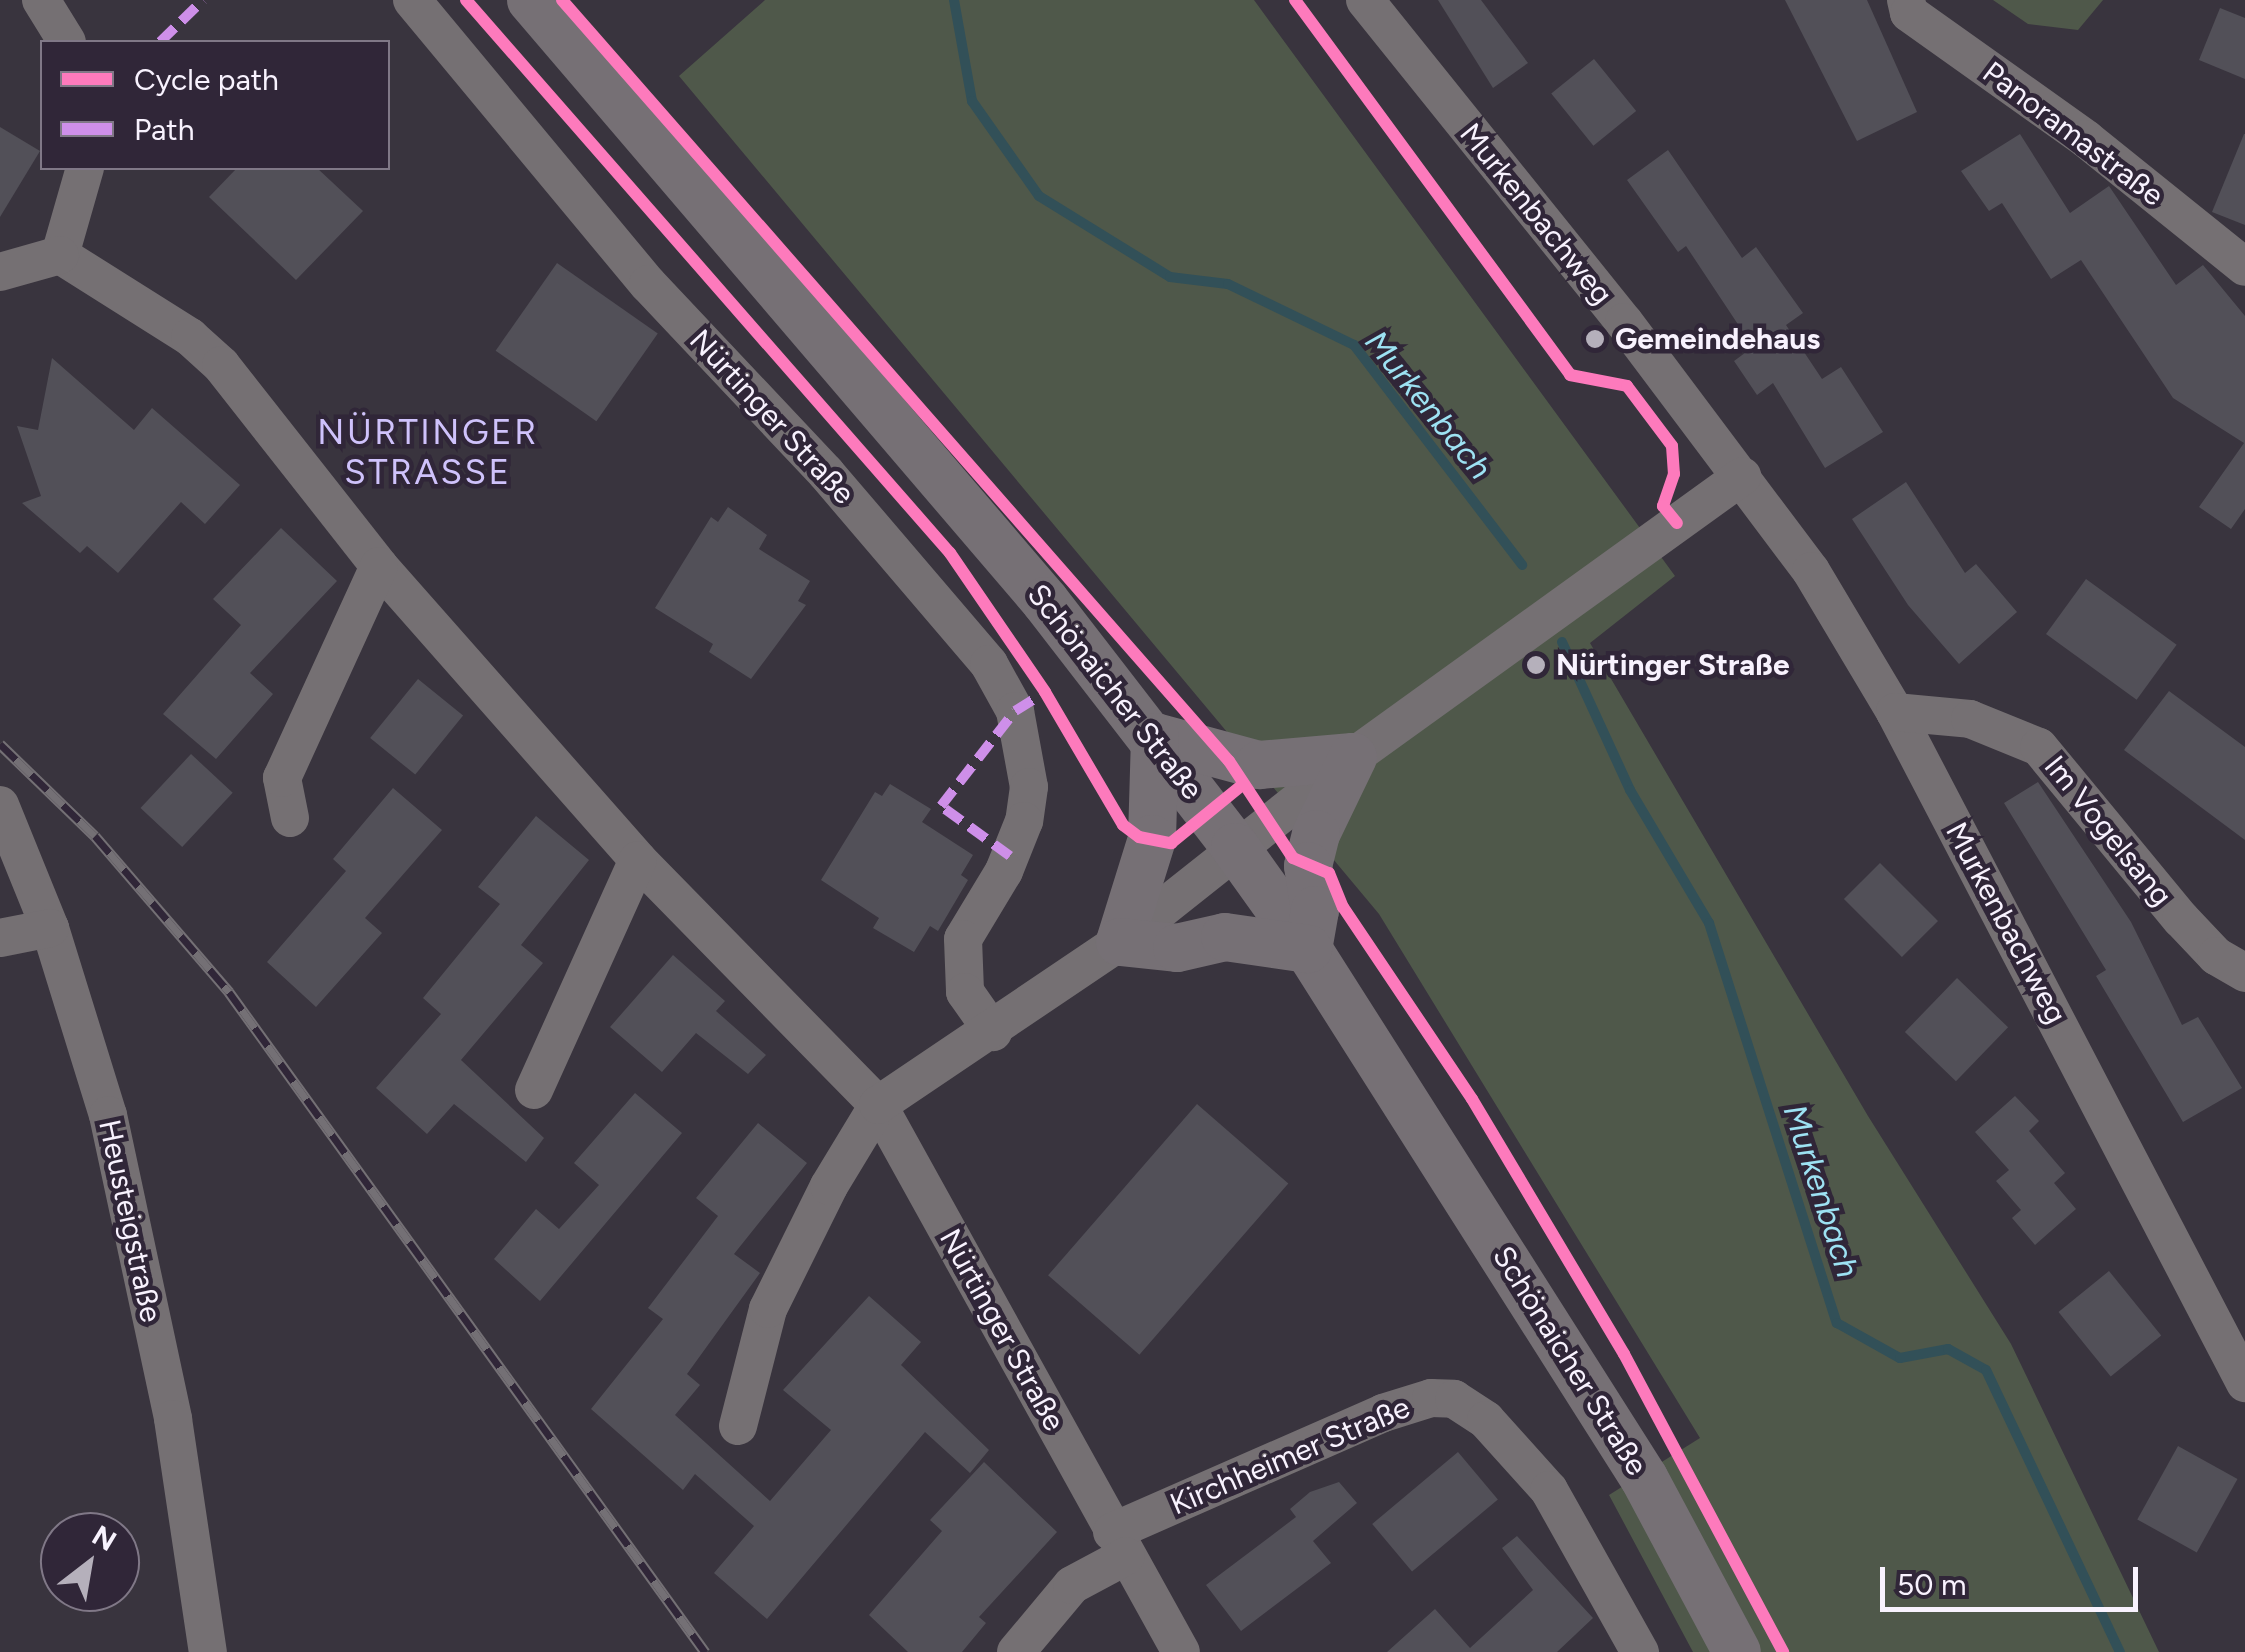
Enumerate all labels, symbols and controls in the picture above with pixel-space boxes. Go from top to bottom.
legend [40,40,390,170]
street label: Panoramastraße [1976,54,2170,214]
text: Cycle path [134,61,279,98]
text: Path [134,111,194,148]
street label: Murkenbachweg [1452,116,1620,312]
place label: Gemeindehaus [1615,321,1820,357]
street label: Nürtinger Straße [682,322,862,512]
water label: Murkenbach [1357,323,1499,487]
marker: Gemeindehaus [1584,328,1606,350]
district label: NÜRTINGER STRASSE [317,411,539,493]
street label: Schönaicher Straße [1020,577,1210,807]
place label: Nürtinger Straße [1556,647,1790,683]
marker: Nürtinger Straße [1525,654,1547,676]
street label: Im Vogelsang [2037,749,2179,913]
street label: Murkenbachweg [1938,816,2074,1030]
water label: Murkenbach [1775,1100,1867,1282]
street label: Heusteigstraße [91,1117,169,1325]
street label: Nürtinger Straße [932,1223,1072,1437]
street label: Schönaicher Straße [1485,1240,1655,1482]
street label: Kirchheimer Straße [1165,1389,1415,1523]
north arrow [40,1512,140,1612]
text: N [86,1518,122,1558]
scale bar [1885,1547,2142,1609]
text: 50 m [1897,1566,1966,1603]

